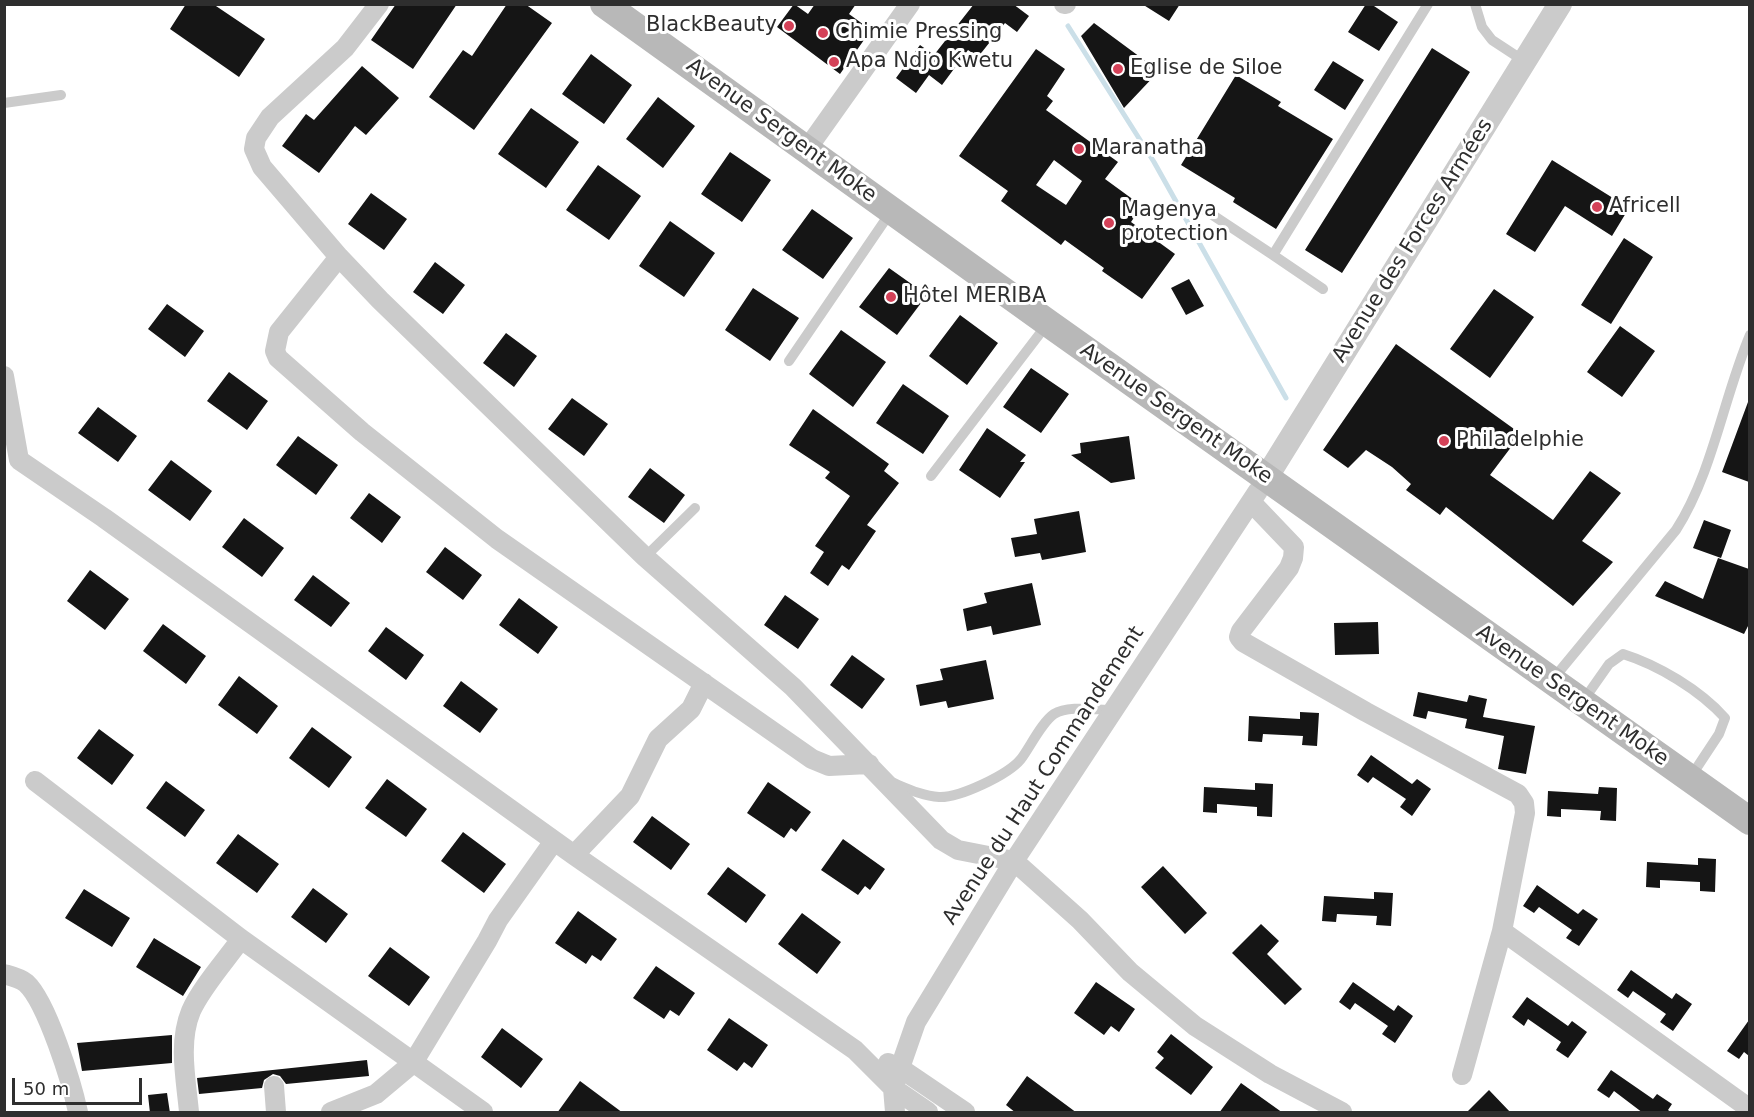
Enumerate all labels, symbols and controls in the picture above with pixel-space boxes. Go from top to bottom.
place label: BlackBeauty [646,13,777,39]
marker: BlackBeauty [782,19,796,33]
place label: Chimie Pressing [835,20,1002,46]
marker: Chimie Pressing [816,26,830,40]
place label: Apa Ndjo Kwetu [846,49,1013,75]
street label: Avenue Sergent Moke [681,54,881,208]
marker: Apa Ndjo Kwetu [827,55,841,69]
place label: Eglise de Siloe [1130,56,1282,82]
marker: Eglise de Siloe [1111,62,1125,76]
street label: Avenue des Forces Armées [1327,114,1499,368]
place label: Maranatha [1091,136,1204,162]
marker: Maranatha [1072,142,1086,156]
place label: Africell [1609,194,1681,220]
place label: Magenya protection [1121,198,1228,248]
marker: Africell [1590,200,1604,214]
marker: Magenya protection [1102,216,1116,230]
place label: Hôtel MERIBA [903,284,1046,310]
marker: Hôtel MERIBA [884,290,898,304]
street label: Avenue Sergent Moke [1075,338,1277,490]
place label: Philadelphie [1456,428,1584,454]
marker: Philadelphie [1437,434,1451,448]
street label: Avenue Sergent Moke [1471,620,1673,772]
street label: Avenue du Haut Commandement [938,622,1150,930]
scale bar [15,1066,146,1104]
text: 50 m [23,1078,69,1099]

